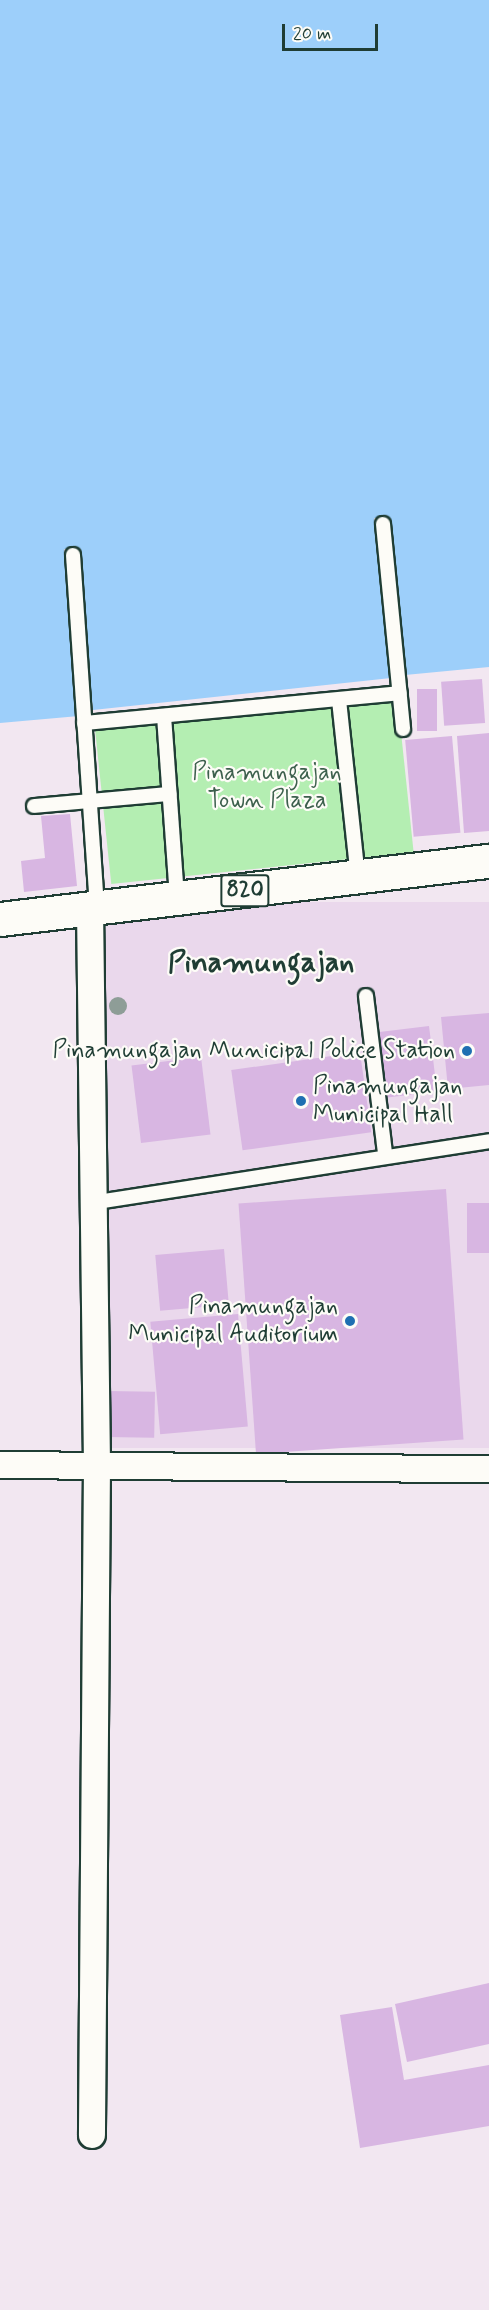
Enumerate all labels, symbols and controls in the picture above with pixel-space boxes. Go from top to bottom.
scale bar [285,12,381,50]
text: 20 m [293,22,331,46]
park label: Pinamungajan Town Plaza [192,759,342,815]
road number: 820 [220,872,270,910]
district label: Pinamungajan [168,945,354,981]
place label: Pinamungajan Municipal Police Station [64,1037,455,1065]
marker: Pinamungajan Municipal Police Station [460,1044,474,1058]
place label: Pinamungajan Municipal Hall [313,1073,462,1129]
marker: Pinamungajan Municipal Hall [294,1094,308,1108]
place label: Pinamungajan Municipal Auditorium [129,1293,338,1349]
marker: Pinamungajan Municipal Auditorium [343,1314,357,1328]

